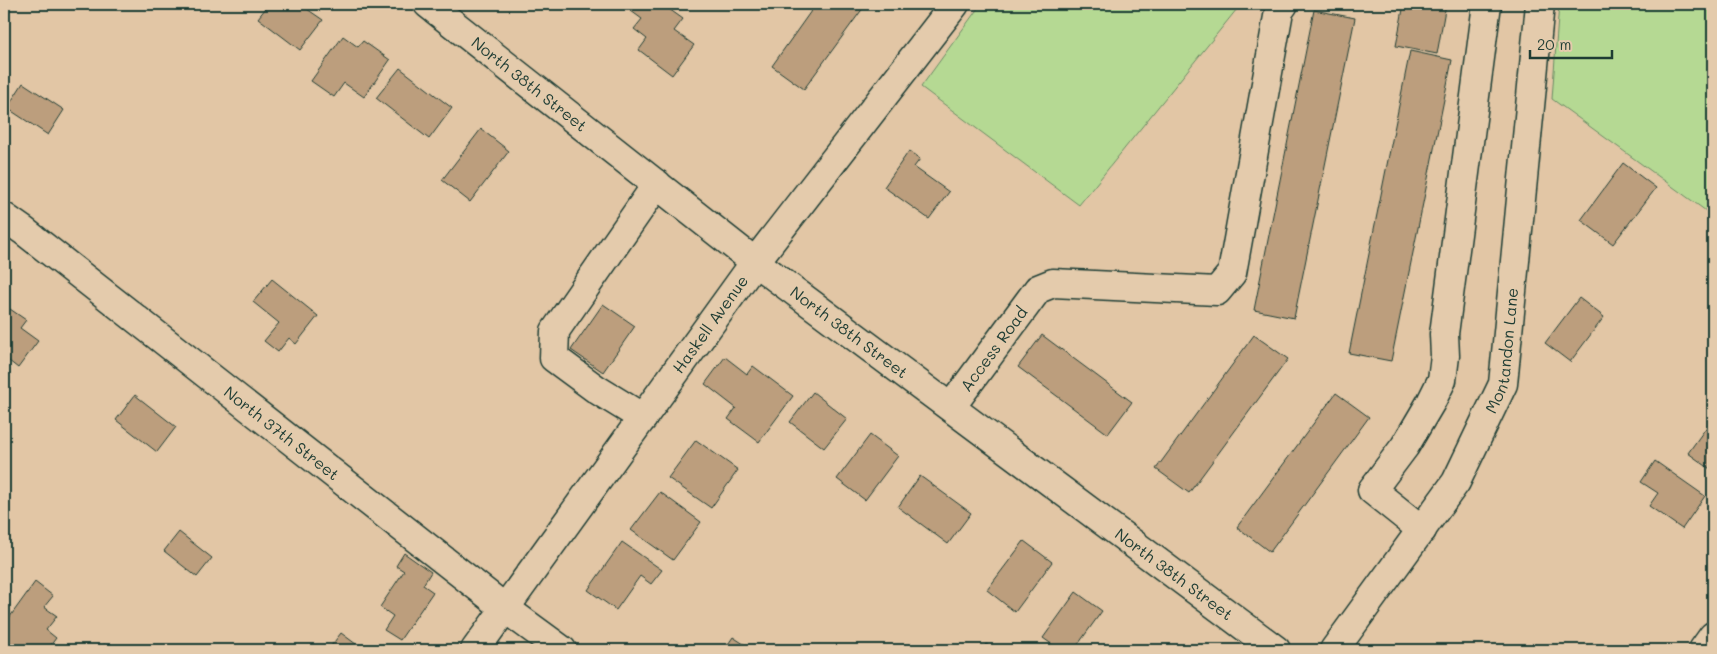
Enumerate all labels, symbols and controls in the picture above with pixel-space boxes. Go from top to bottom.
scale bar [1530,28,1612,60]
street label: North 38th Street [467,31,592,136]
text: 20 m [1537,34,1571,54]
street label: Haskell Avenue [667,270,752,377]
street label: North 38th Street [786,281,913,383]
street label: Montandon Lane [1480,287,1522,416]
street label: Access Road [955,302,1032,395]
street label: North 37th Street [220,381,344,485]
street label: North 38th Street [1111,523,1237,624]

